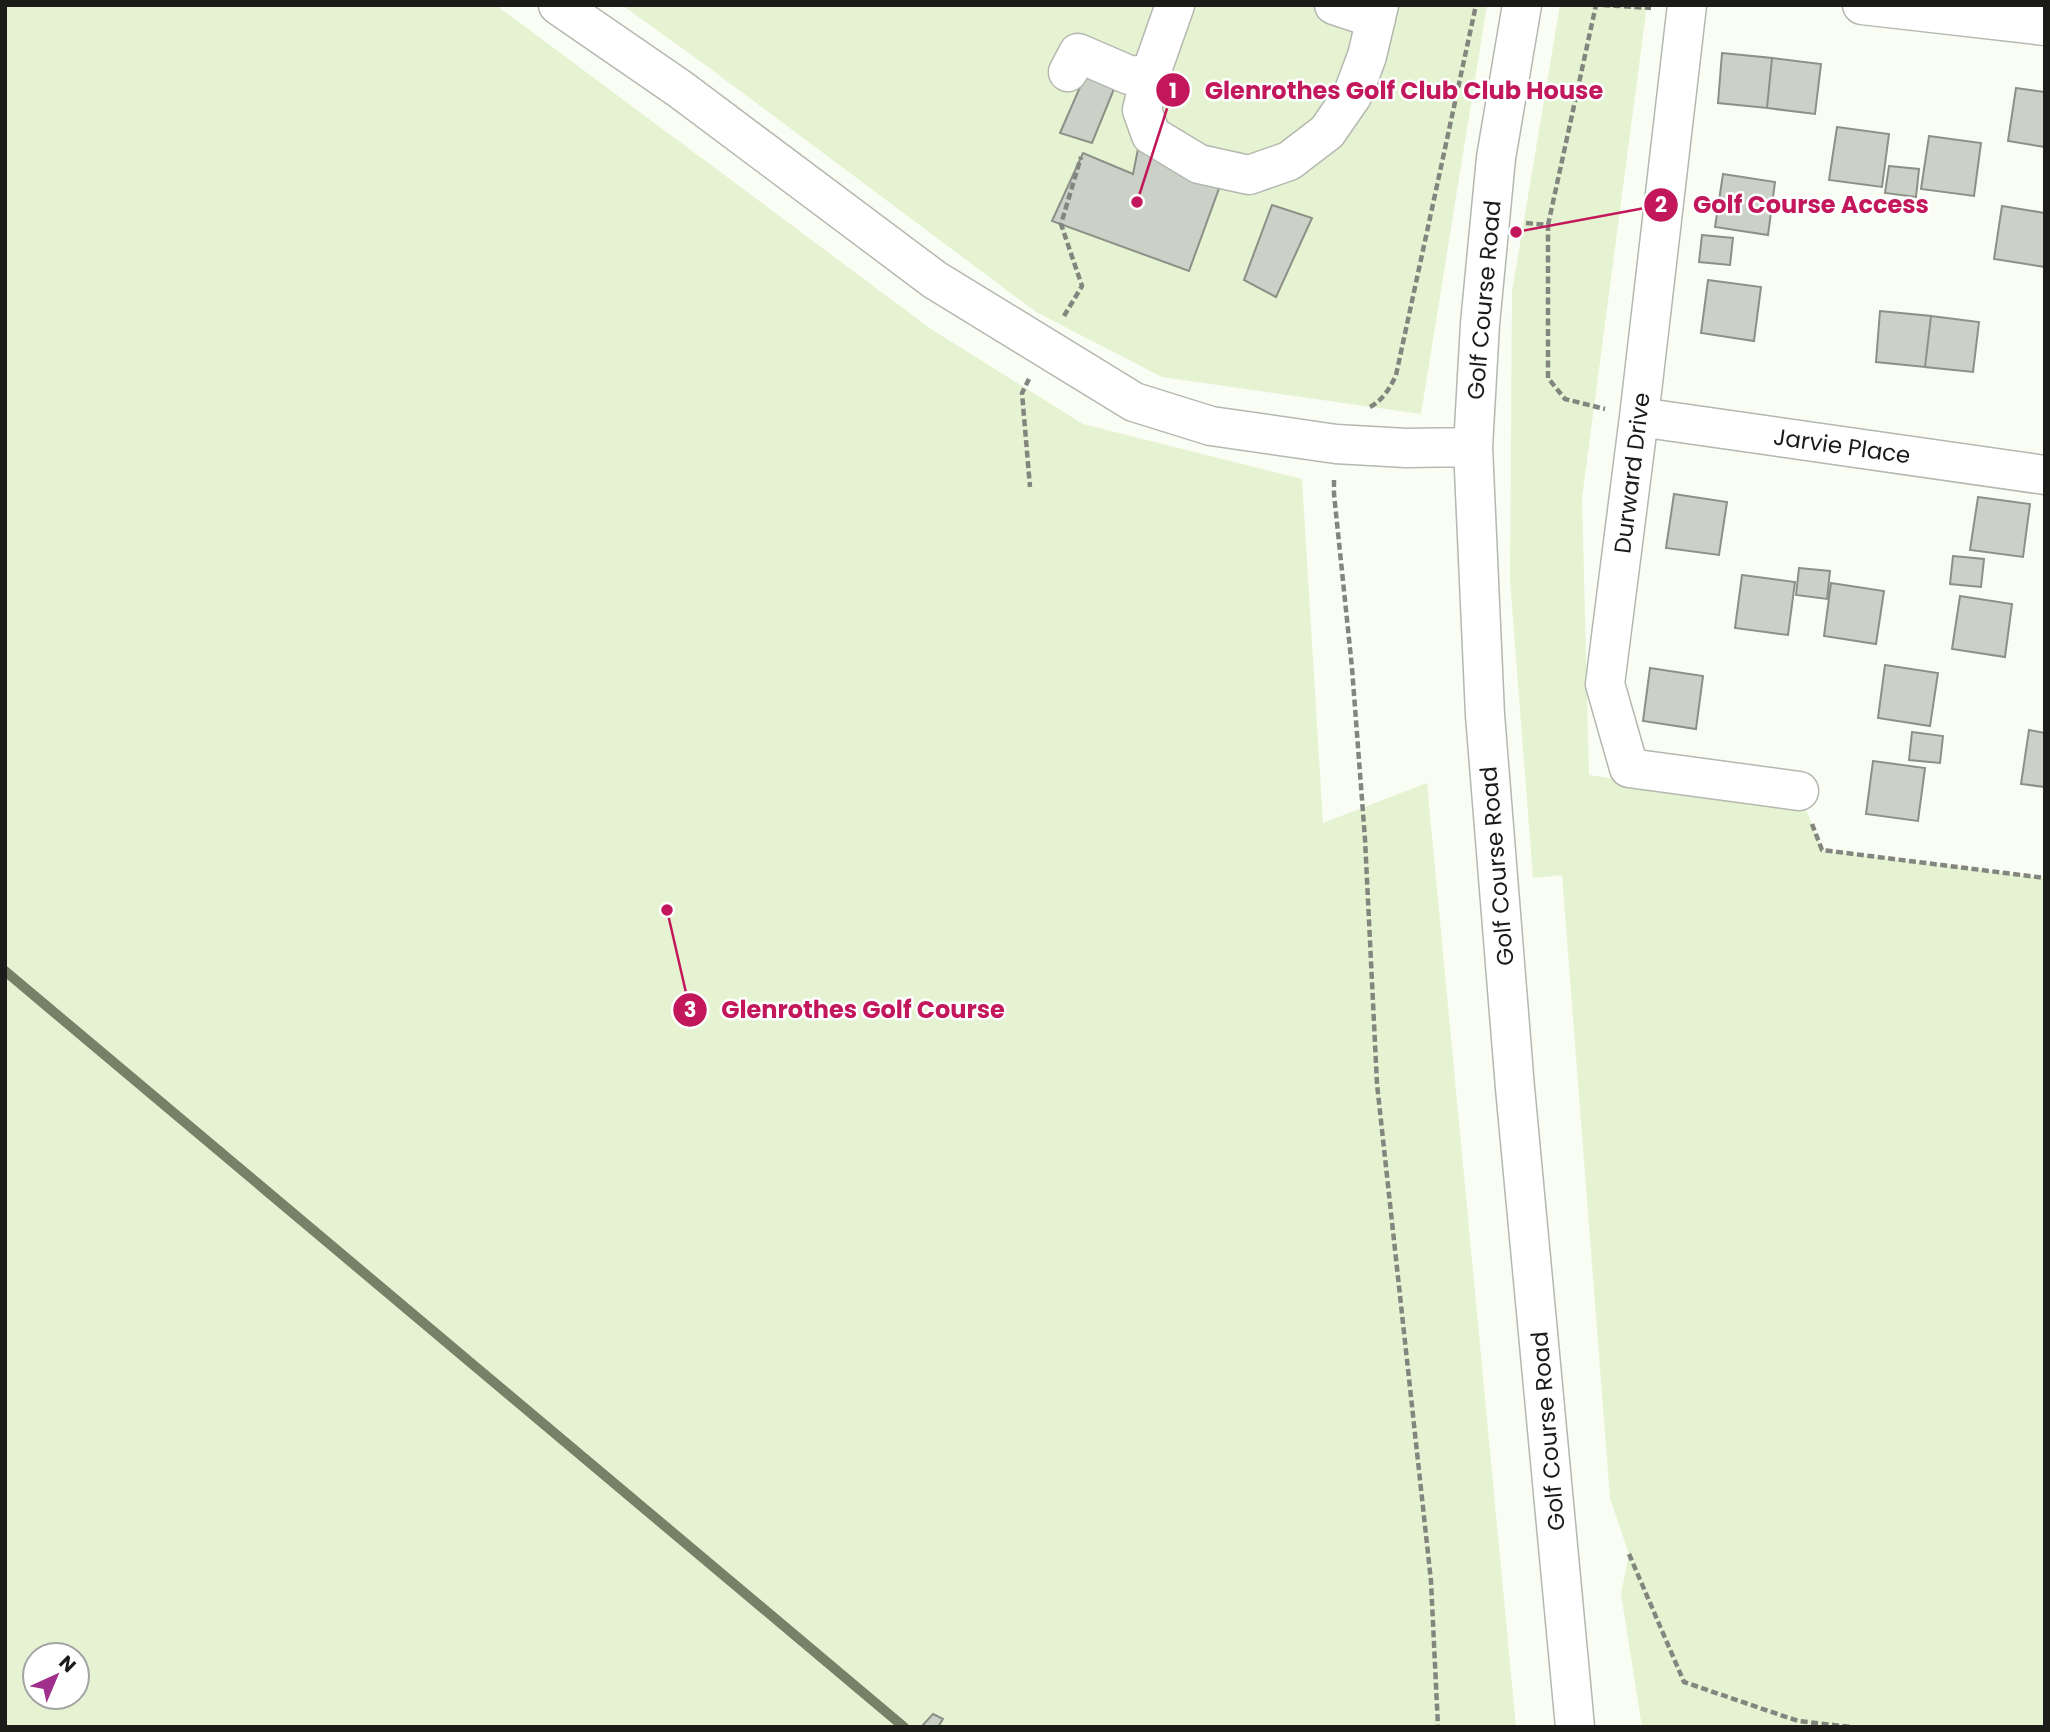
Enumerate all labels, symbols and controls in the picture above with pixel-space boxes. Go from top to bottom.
callout: Glenrothes Golf Club Club House [1156,68,1617,113]
text: Glenrothes Golf Club Club House [1205,74,1603,107]
text: 1 [1169,76,1177,105]
callout: Golf Course Access [1644,182,1943,227]
text: Golf Course Access [1693,188,1929,221]
text: 2 [1655,190,1667,219]
street label: Golf Course Road [1459,199,1509,401]
street label: Durward Drive [1606,391,1658,555]
street label: Jarvie Place [1771,421,1913,471]
street label: Golf Course Road [1472,765,1522,967]
callout: Glenrothes Golf Course [672,988,1019,1033]
text: Glenrothes Golf Course [721,993,1005,1026]
text: 3 [684,995,696,1024]
street label: Golf Course Road [1523,1330,1573,1532]
north arrow [21,1641,91,1711]
text: N [53,1649,82,1679]

